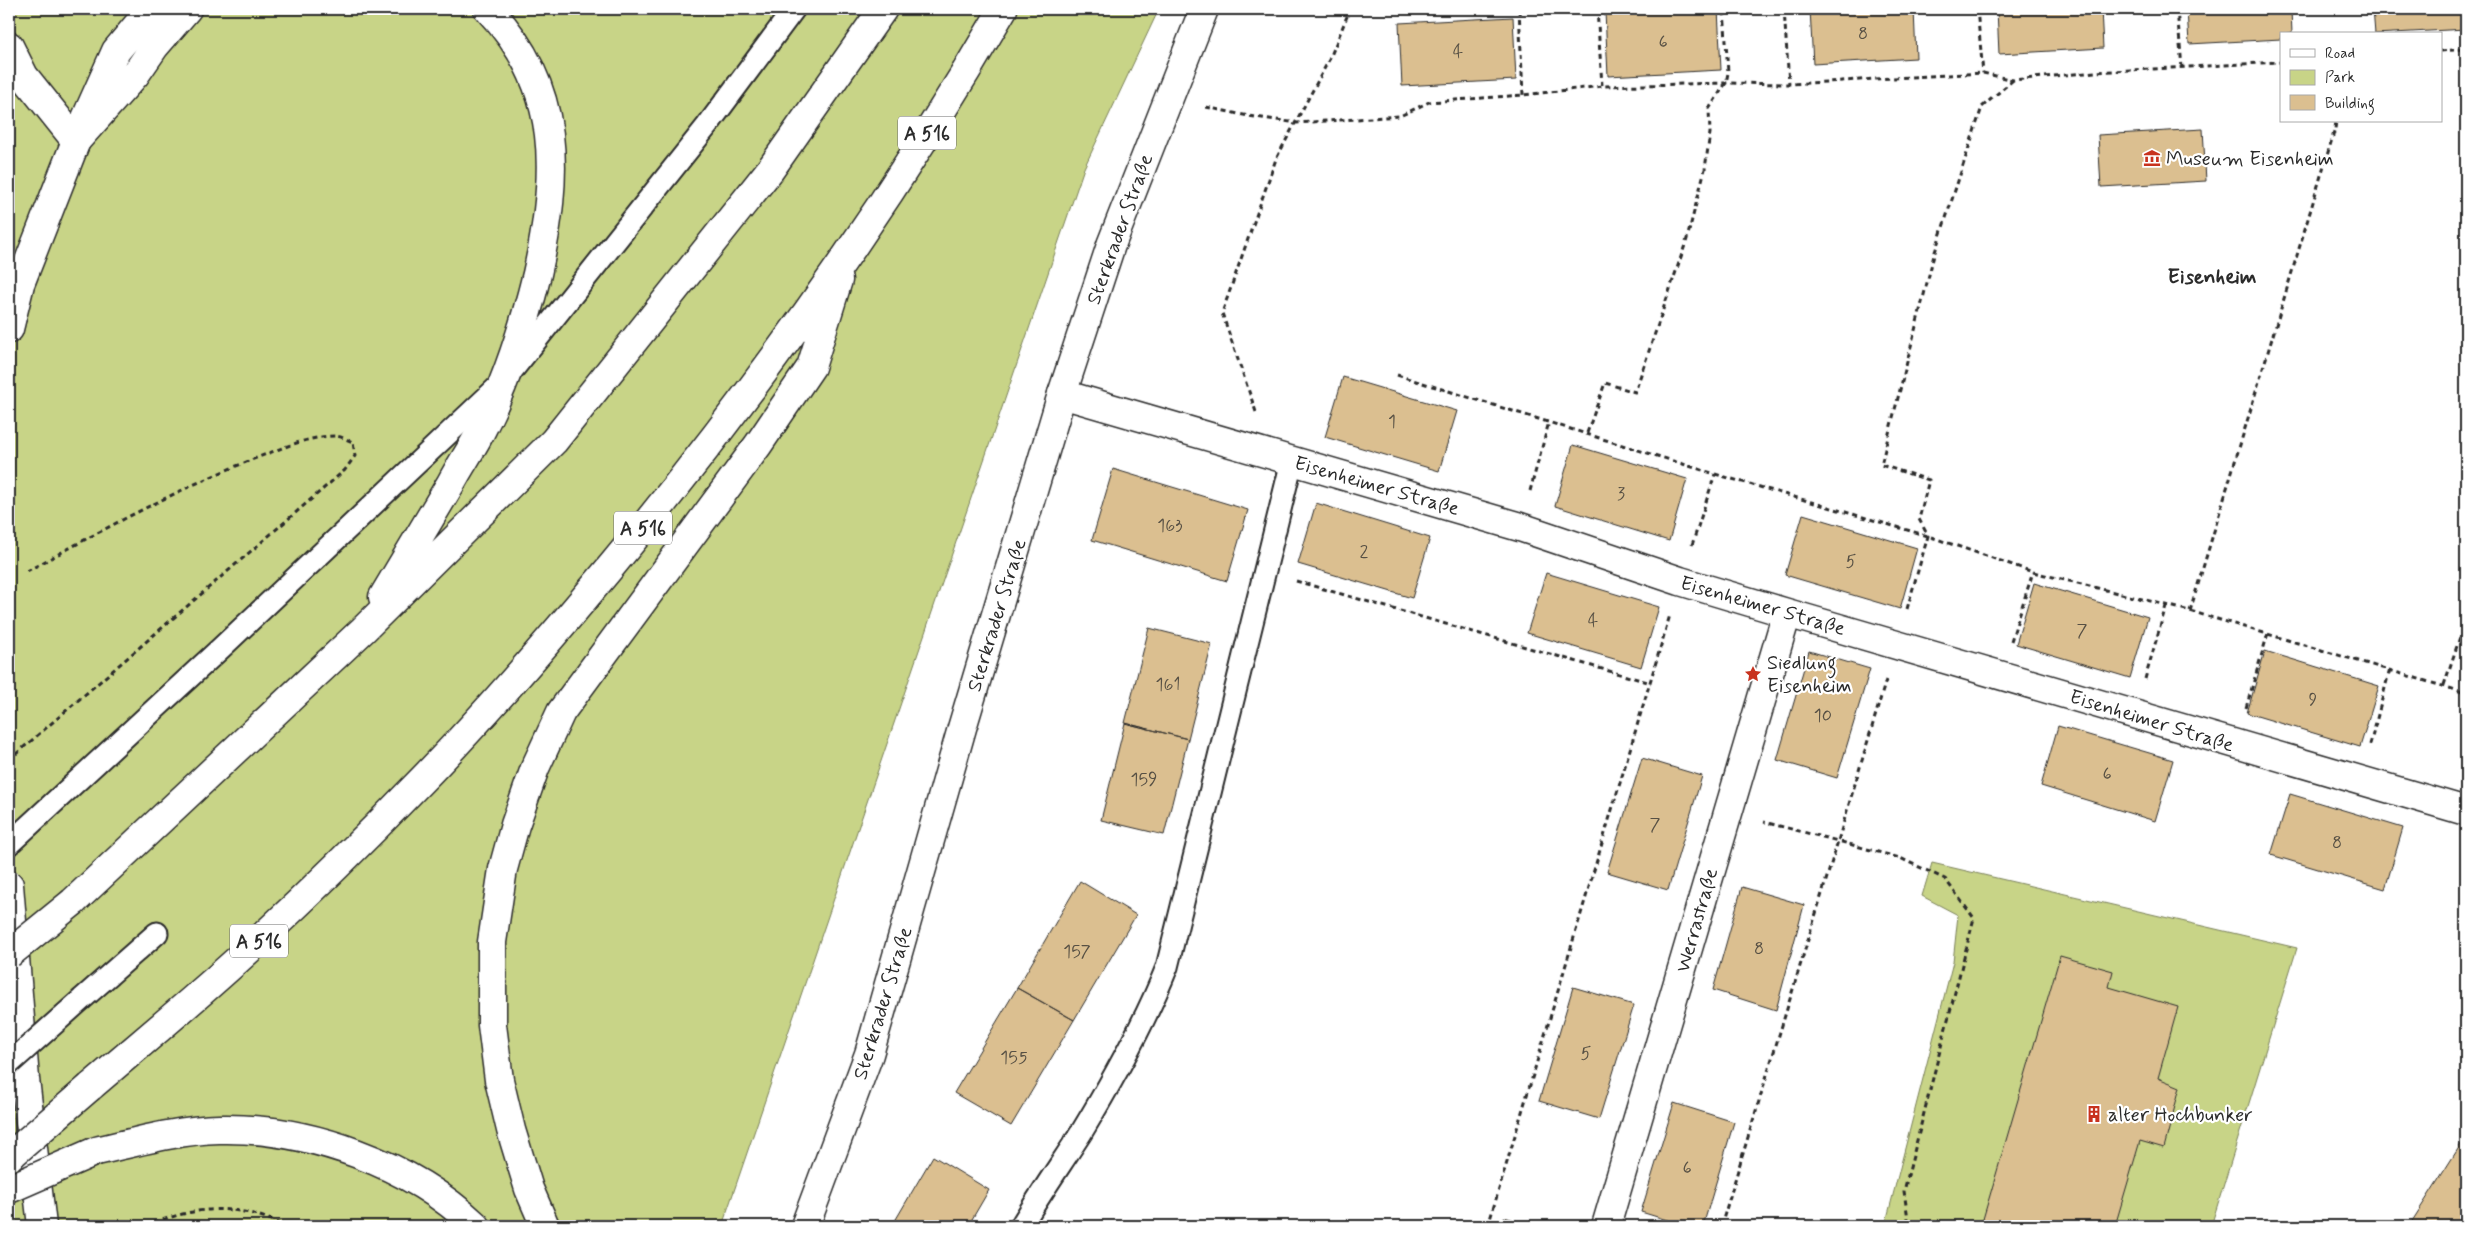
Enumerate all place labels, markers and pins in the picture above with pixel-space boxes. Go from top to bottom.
place label: Museum Eisenheim [2166,146,2334,173]
museum icon: Museum Eisenheim [2142,148,2162,168]
place label: Siedlung Eisenheim [1767,650,1852,700]
place icon: Siedlung Eisenheim [1743,664,1763,684]
place label: alter Hochbunker [2108,1102,2253,1129]
building icon: alter Hochbunker [2084,1104,2104,1124]

